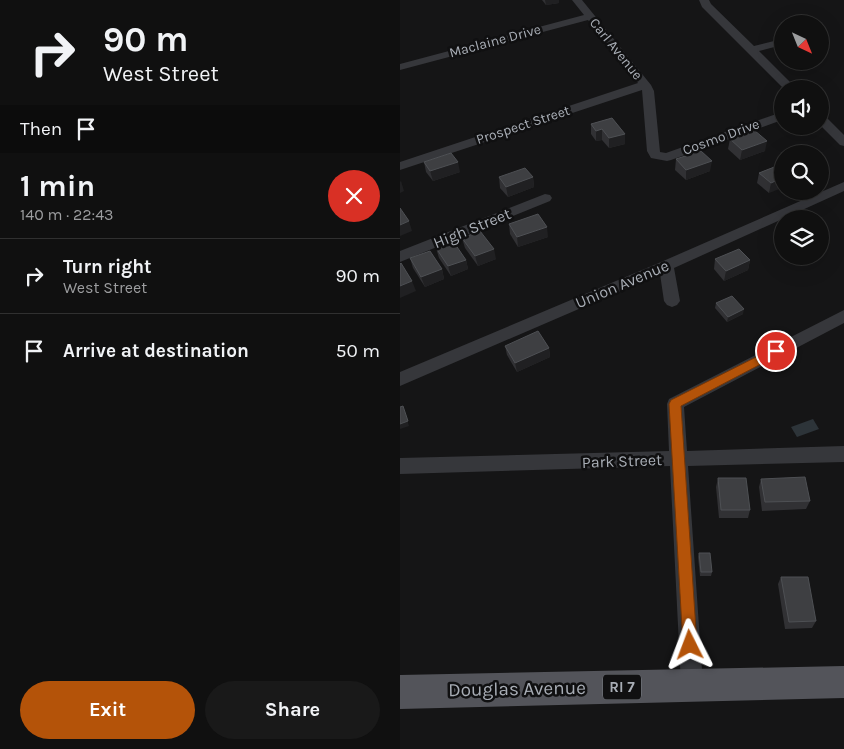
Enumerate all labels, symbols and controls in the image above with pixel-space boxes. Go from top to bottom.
street label: Carl Avenue [586,15,646,83]
north arrow [774,15,829,70]
map controls [774,15,829,265]
text: 90 m [103,19,189,60]
icon: right [20,20,85,85]
street label: Maclaine Drive [447,21,543,61]
text: West Street [103,61,219,87]
button: sound [774,80,829,135]
street label: Prospect Street [474,102,572,148]
icon: arrive [72,115,100,143]
street label: Cosmo Drive [680,115,762,159]
text: Then [20,118,62,140]
button: search [774,145,829,200]
text: 1 min [20,168,95,204]
button: close [328,170,380,222]
street label: High Street [430,204,514,252]
text: 140 m · 22:43 [20,205,114,224]
button: layers [774,210,829,265]
text: Turn right [63,256,152,278]
street label: Union Avenue [572,256,672,312]
icon: right [20,262,48,290]
text: 90 m [335,265,380,287]
text: West Street [63,278,147,297]
pin [755,330,797,372]
icon: arrive [20,337,48,365]
icon: arrive [762,337,790,365]
text: Arrive at destination [63,340,249,362]
text: 50 m [336,340,380,362]
street label: Park Street [582,450,662,472]
position arrow [663,618,715,670]
road number: RI 7 [603,674,641,700]
street label: Douglas Avenue [448,677,586,701]
button: Exit [20,681,195,739]
button: Share [205,681,380,739]

